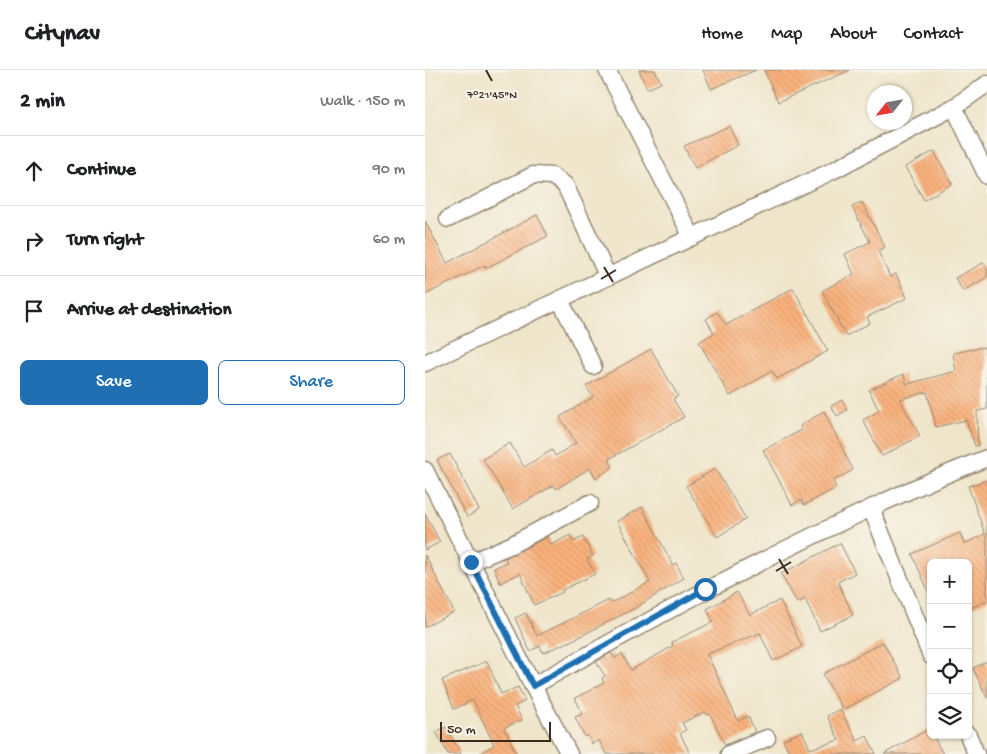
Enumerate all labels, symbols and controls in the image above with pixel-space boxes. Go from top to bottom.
text: Citynav [25,20,100,49]
text: Home [701,24,743,45]
text: Map [771,24,802,45]
text: About [830,24,876,45]
text: Contact [904,24,962,45]
north arrow [867,85,912,130]
text: 7°21'45"N [466,89,517,103]
text: 2 min [20,90,65,115]
text: Walk · 150 m [320,93,405,112]
icon: ahead [20,157,48,185]
text: Continue [67,159,136,182]
text: 90 m [373,161,405,180]
icon: right [20,227,48,255]
text: Turn right [67,229,143,252]
text: 60 m [373,231,405,250]
icon: arrive [20,297,48,325]
text: Arrive at destination [67,299,231,322]
button: Save [20,360,208,405]
button: Share [218,360,405,405]
route end [460,551,483,574]
map controls [927,559,972,739]
button: + [927,559,972,604]
route start [694,578,717,601]
button: − [927,604,972,649]
button: locate [927,649,972,694]
button: layers [927,694,972,739]
scale bar [440,719,551,742]
text: 50 m [447,722,476,739]

